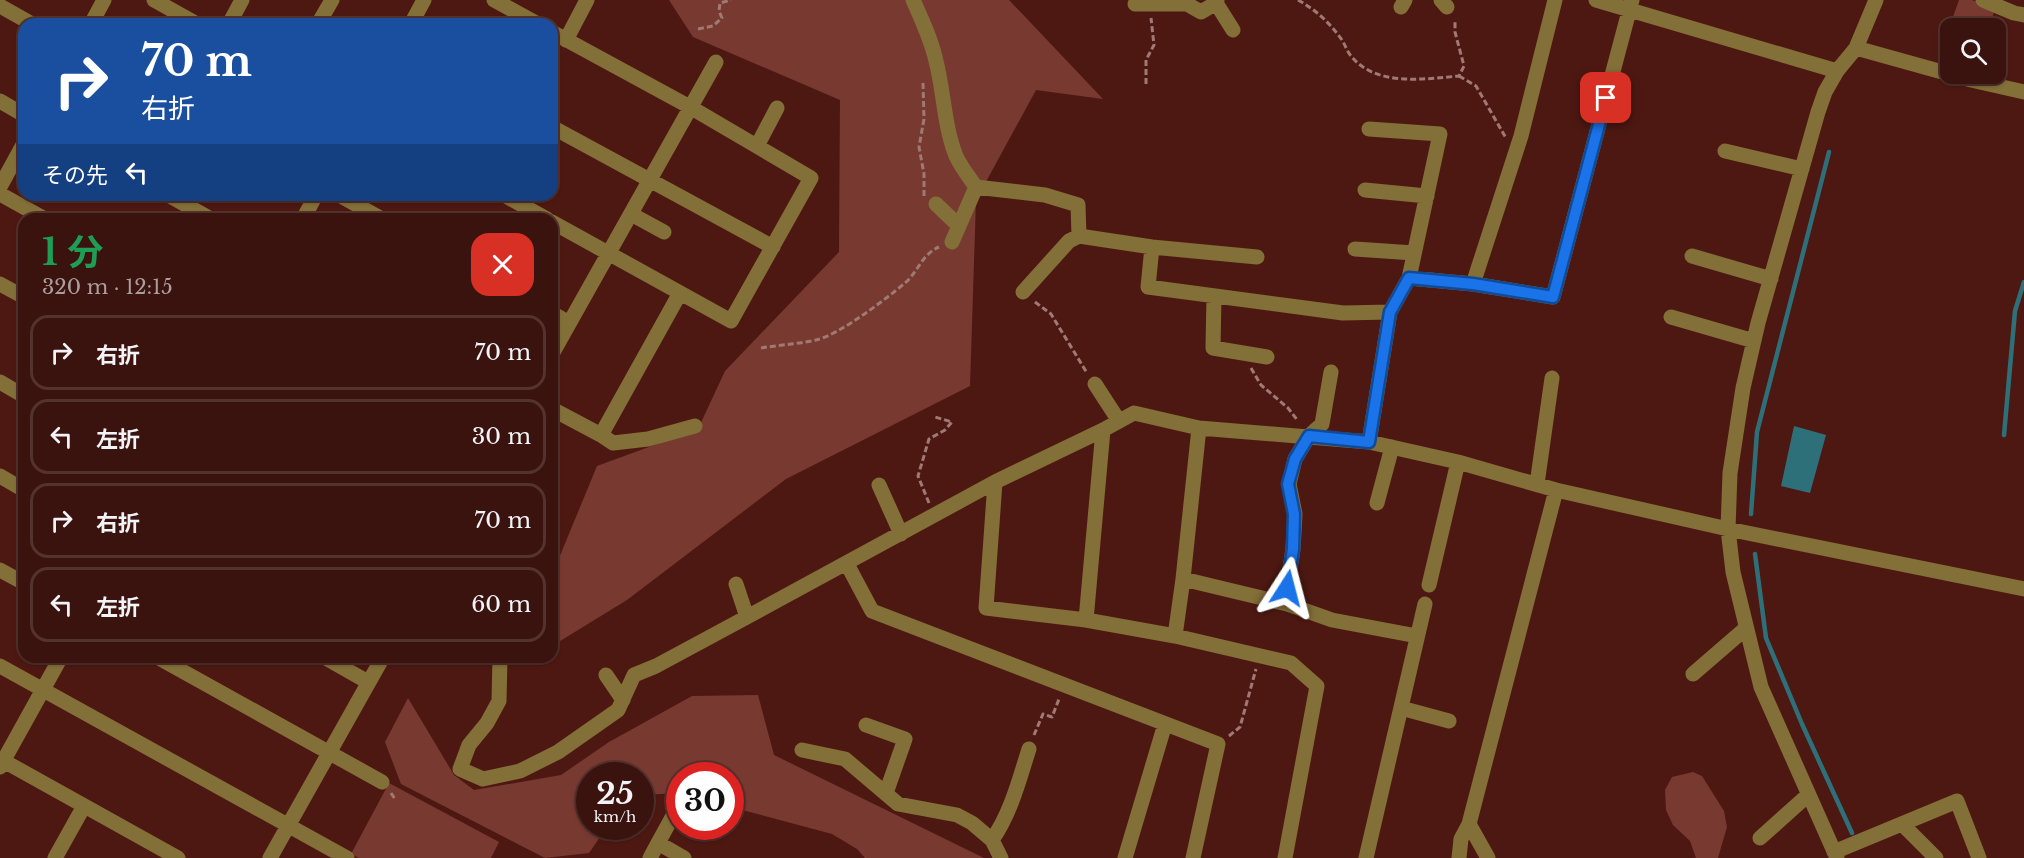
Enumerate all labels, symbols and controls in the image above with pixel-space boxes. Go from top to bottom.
map controls [1940,18,2006,84]
button: search [1940,18,2006,84]
text: 70 m [141,35,252,87]
icon: right [42,42,120,120]
pin [1580,72,1631,123]
icon: arrive [1589,81,1622,114]
text: 右折 [141,92,195,125]
icon: left [120,156,153,189]
text: その先 [42,162,108,189]
text: 1 分 [42,230,103,275]
button: close [471,233,534,296]
text: 320 m · 12:15 [42,275,173,299]
icon: right [45,336,78,369]
text: 70 m [474,339,531,366]
text: 右折 [96,342,140,369]
icon: left [45,420,78,453]
text: 30 m [472,423,531,450]
text: 左折 [96,426,140,453]
icon: right [45,504,78,537]
text: 70 m [474,507,531,534]
text: 右折 [96,510,140,537]
position arrow [1255,556,1319,620]
icon: left [45,588,78,621]
text: 60 m [471,591,531,618]
text: 左折 [96,594,140,621]
speed limit sign: 30 [666,762,744,840]
text: 25 [596,775,634,812]
text: km/h [594,807,636,826]

